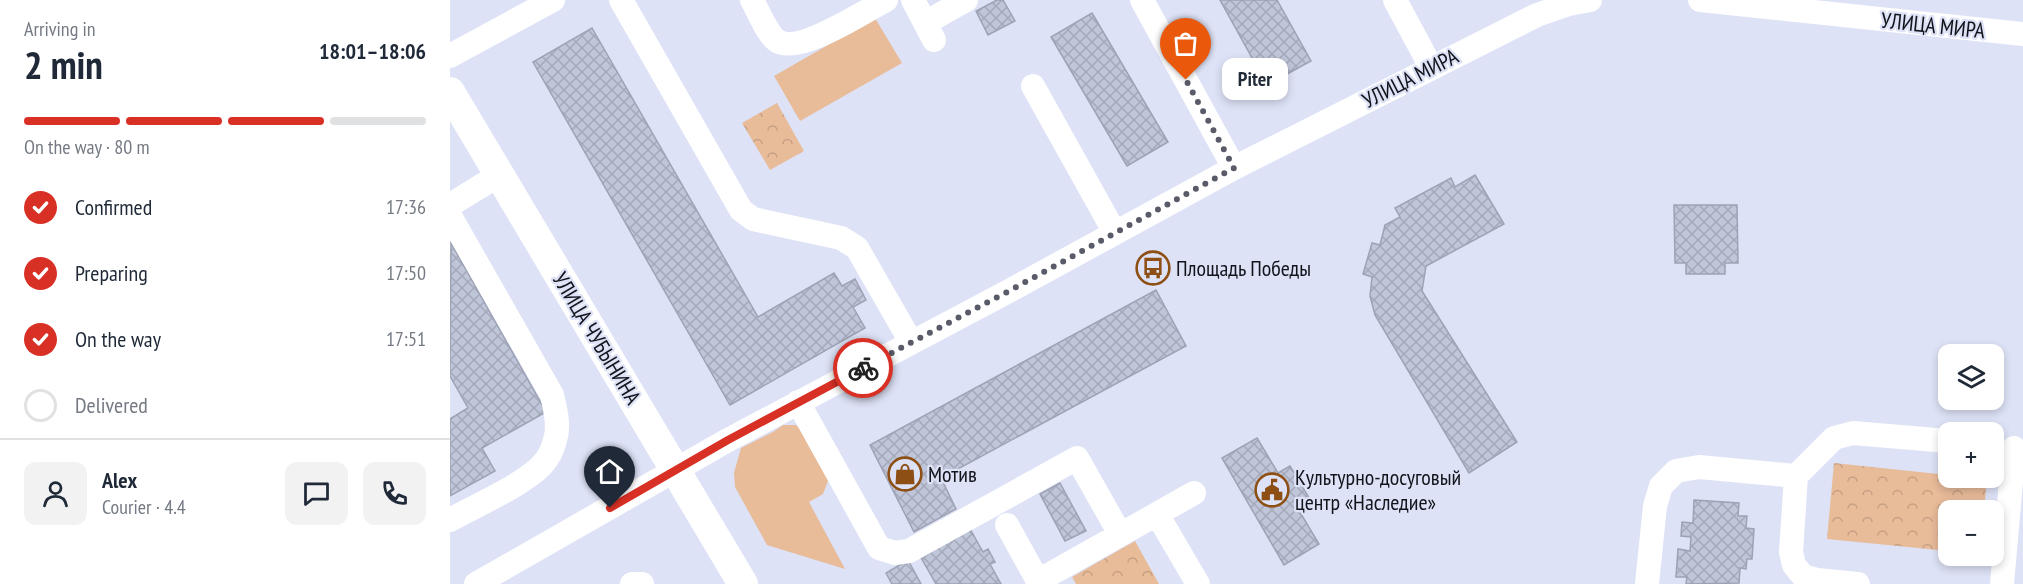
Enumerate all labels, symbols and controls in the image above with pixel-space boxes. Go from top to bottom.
street label: УЛИЦА МИРА [1880,6,1987,44]
text: Arriving in [24,16,96,42]
pin [1160,18,1211,80]
icon: bag [1169,27,1202,60]
text: 18:01–18:06 [319,37,426,65]
text: 2 min [24,39,103,90]
street label: УЛИЦА МИРА [1357,42,1463,114]
callout: Piter [1222,59,1288,101]
text: Piter [1238,66,1272,92]
text: On the way · 80 m [24,134,150,160]
icon: check [24,191,57,224]
text: Confirmed [75,193,152,221]
text: 17:36 [386,194,426,220]
bus stop icon: Площадь Победы [1135,250,1171,286]
place label: Площадь Победы [1176,254,1311,282]
icon: check [24,257,57,290]
text: Preparing [75,259,148,287]
text: 17:50 [386,260,426,286]
street label: УЛИЦА ЧУБЫНИНА [547,267,648,410]
icon: check [24,323,57,356]
text: On the way [75,325,161,353]
text: 17:51 [386,326,426,352]
courier [833,338,893,398]
map controls [1938,344,2004,566]
button: layers [1938,344,2004,410]
icon: bike [847,352,880,385]
text: Delivered [75,391,148,419]
button: + [1938,422,2004,488]
pin [584,446,635,508]
icon: home [593,455,626,488]
shop icon: Мотив [887,456,923,492]
place label: Мотив [928,460,977,488]
button: person [24,462,87,525]
button: chat [285,462,348,525]
button: phone [363,462,426,525]
place label: Культурно-досуговый центр «Наследие» [1295,463,1461,516]
text: Alex [102,466,137,494]
public building icon: Культурно-досуговый центр «Наследие» [1254,472,1290,508]
text: Courier · 4.4 [102,494,186,520]
button: − [1938,500,2004,566]

